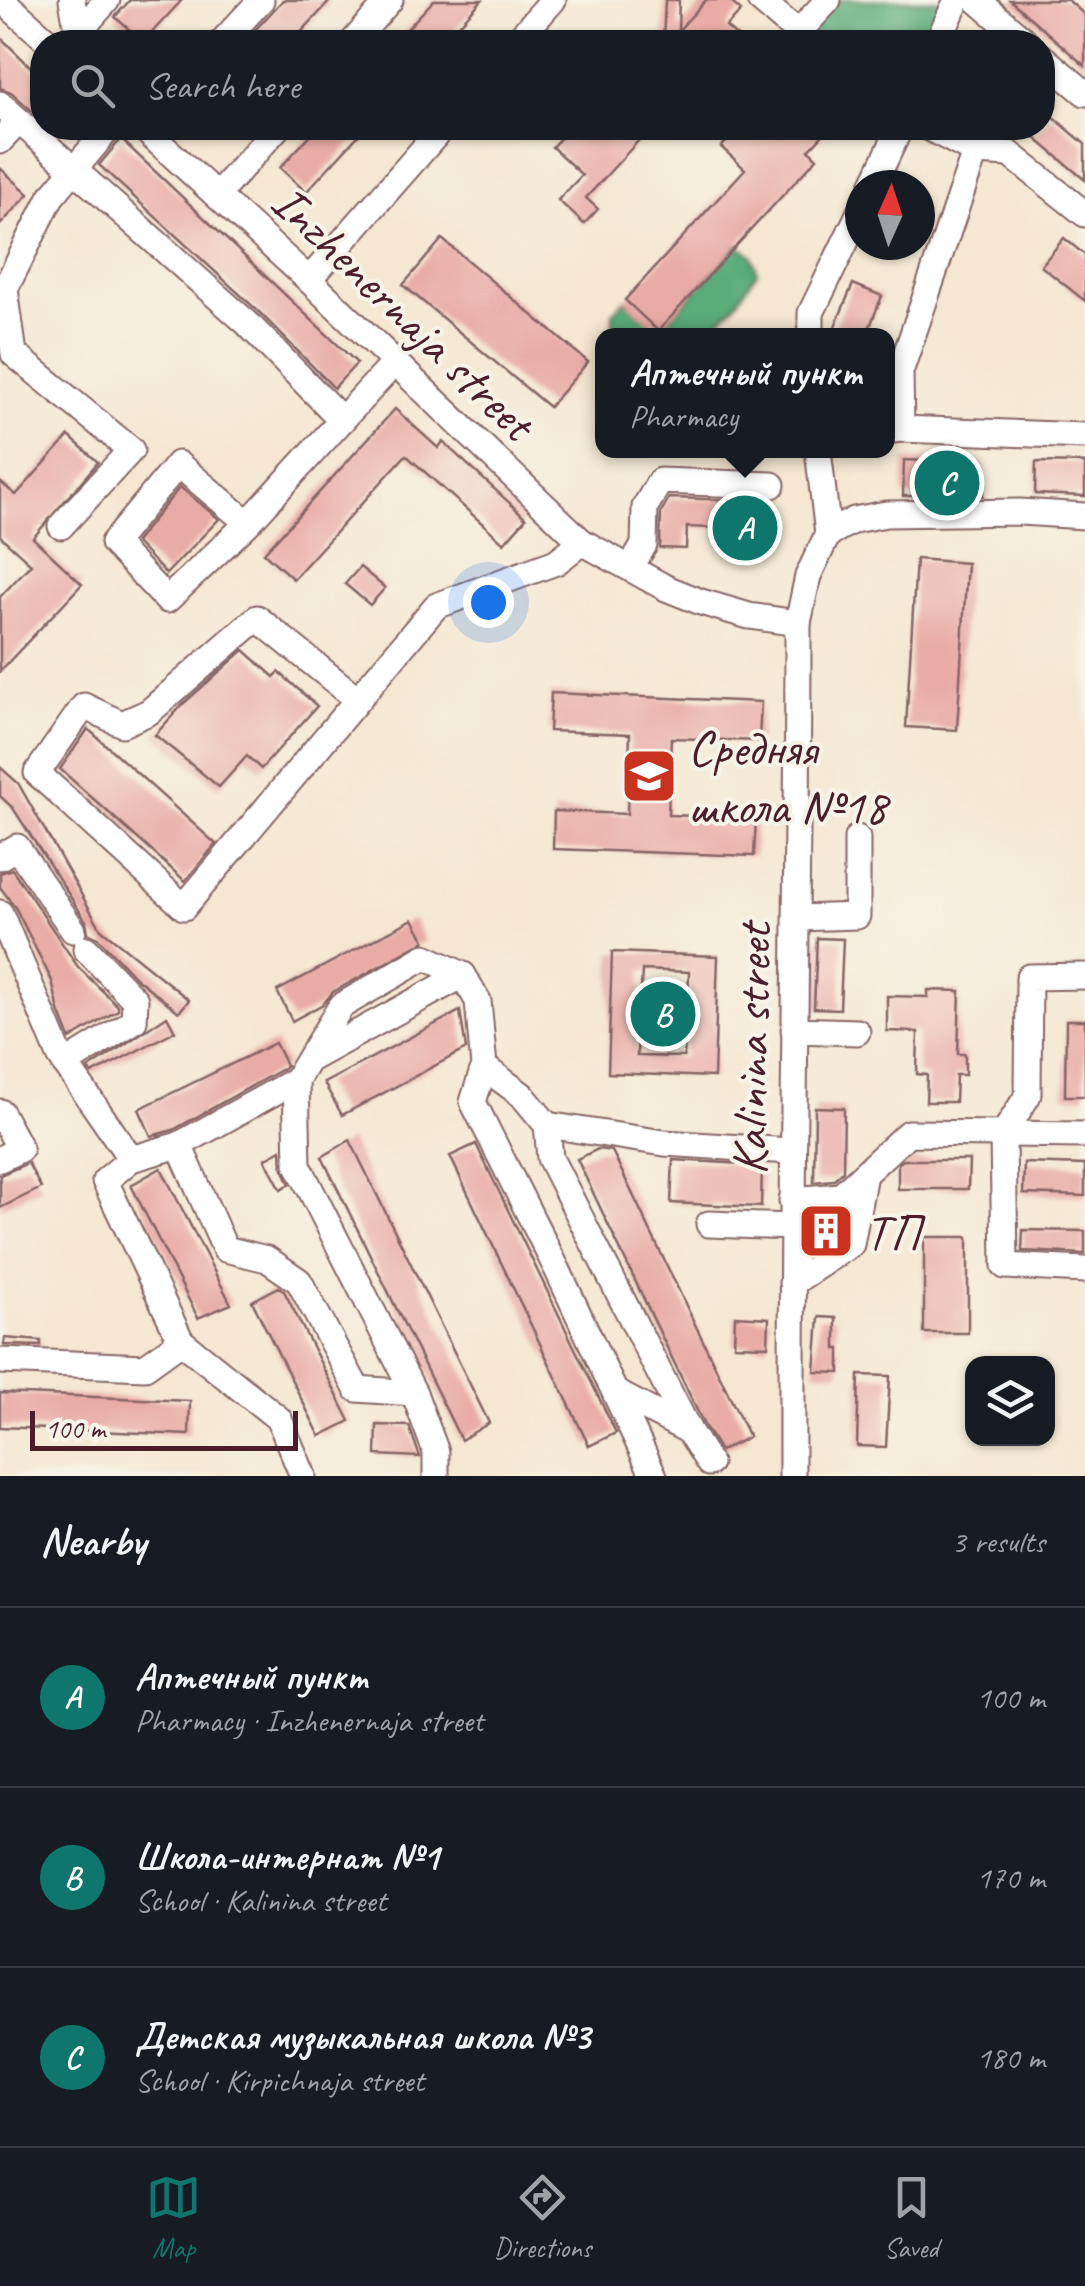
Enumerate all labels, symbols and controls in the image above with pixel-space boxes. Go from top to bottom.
search box [30,30,1055,140]
icon: search [65,58,120,113]
text: Search here [145,62,300,109]
north arrow [845,170,935,260]
street label: Inzhenernaja street [258,171,551,456]
popup [595,328,895,458]
text: Аптечный пункт [629,349,861,396]
text: Pharmacy [629,396,738,437]
pin: C [914,446,980,520]
pin: A [712,490,778,566]
your location [463,577,514,628]
place label: Средняя школа №18 [688,717,891,838]
school or university icon: Средняя школа №18 [619,746,679,806]
street label: Kalinina street [718,918,785,1175]
pin: B [630,976,696,1052]
building icon: ТП [796,1201,856,1261]
place label: ТП [865,1201,926,1264]
map controls [965,1356,1055,1446]
button: layers [965,1356,1055,1446]
scale bar [30,1406,298,1450]
text: 100 m [45,1411,105,1446]
text: Nearby [40,1515,146,1568]
text: 3 results [951,1521,1045,1562]
text: Аптечный пункт [135,1653,366,1700]
text: A [64,1677,81,1718]
text: 100 m [976,1677,1045,1718]
text: Pharmacy · Inzhenernaja street [135,1700,483,1741]
text: Школа-интернат №1 [135,1833,439,1880]
text: B [64,1857,81,1898]
text: 170 m [976,1857,1045,1898]
text: School · Kalinina street [135,1880,386,1921]
text: Детская музыкальная школа №3 [135,2013,590,2060]
text: C [65,2037,80,2078]
text: 180 m [976,2037,1045,2078]
text: School · Kirpichnaja street [135,2060,424,2101]
tab: Map [146,2170,201,2265]
tab: Directions [494,2170,591,2265]
tab: Saved [884,2170,939,2265]

